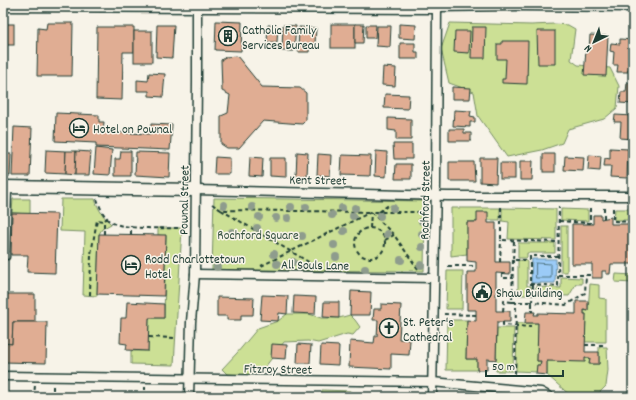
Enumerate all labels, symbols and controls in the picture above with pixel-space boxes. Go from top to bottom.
place label: Catholic Family Services Bureau [242,22,319,56]
north arrow [574,22,614,62]
building icon: Catholic Family Services Bureau [217,25,239,47]
text: N [581,40,596,56]
hotel icon: Hotel on Pownal [68,117,90,139]
place label: Hotel on Pownal [93,121,172,140]
street label: Rochford Street [416,160,437,240]
street label: Pownal Street [175,165,196,235]
street label: Kent Street [289,172,347,191]
park label: Rochford Square [217,227,299,246]
place label: Rodd Charlottetown Hotel [145,251,245,285]
hotel icon: Rodd Charlottetown Hotel [120,254,142,276]
street label: All Souls Lane [281,256,349,277]
public building icon: Shaw Building [471,281,493,303]
place label: Shaw Building [496,285,563,304]
place label: St. Peter's Cathedral [403,314,454,348]
church icon: St. Peter's Cathedral [378,317,400,339]
scale bar [486,352,563,378]
text: 50 m [492,359,515,376]
street label: Fitzroy Street [244,360,312,381]

